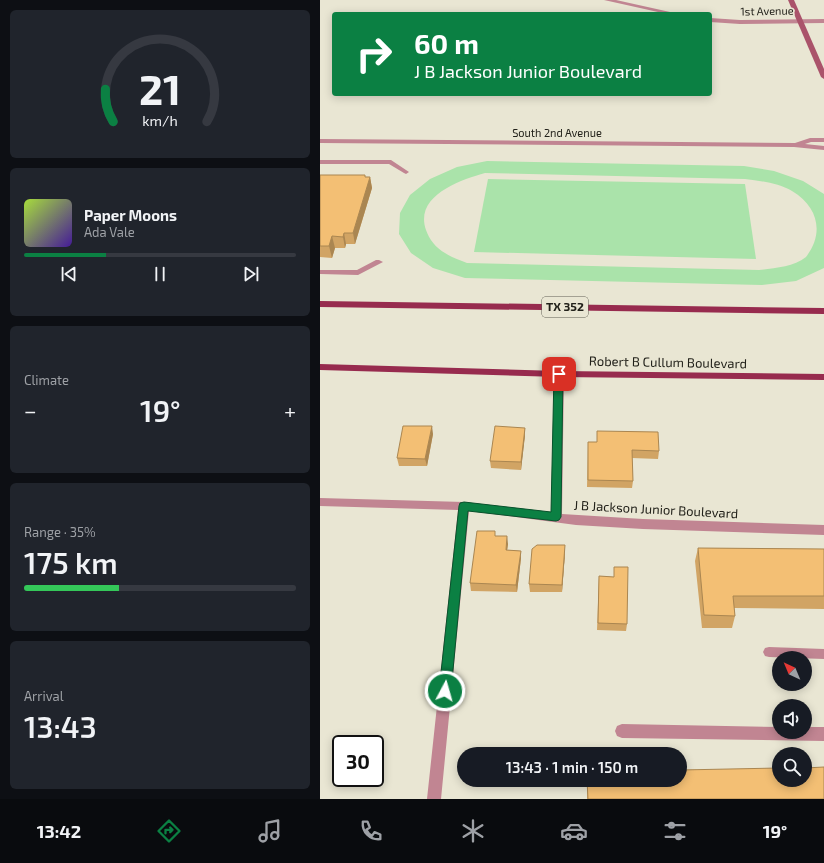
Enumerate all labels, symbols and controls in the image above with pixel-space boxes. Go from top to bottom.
street label: 1st Avenue [740,4,794,17]
text: 60 m [414,26,479,60]
icon: right [348,28,400,80]
text: J B Jackson Junior Boulevard [414,60,642,82]
text: 21 [139,63,181,113]
text: km/h [142,111,178,128]
street label: South 2nd Avenue [512,126,602,139]
text: Paper Moons [84,206,177,224]
text: Ada Vale [84,224,135,240]
icon: previous [58,263,80,285]
icon: pause [149,263,171,285]
icon: next [240,263,262,285]
road number: TX 352 [542,297,588,317]
street label: Robert B Cullum Boulevard [589,353,747,371]
pin [542,357,576,391]
icon: arrive [548,363,570,385]
text: Climate [24,372,69,388]
text: 19° [140,392,181,428]
text: − [24,397,37,423]
text: + [284,397,296,423]
street label: J B Jackson Junior Boulevard [573,497,739,521]
text: Range · 35% [24,524,96,540]
text: 175 km [24,544,118,580]
north arrow [772,651,812,691]
map controls [772,651,812,787]
position arrow [424,670,466,712]
text: Arrival [24,688,64,704]
button: sound [772,699,812,739]
text: 13:43 [24,708,97,744]
speed limit sign: 30 [332,735,384,787]
button: search [772,747,812,787]
text: 13:43 · 1 min · 150 m [506,758,638,776]
icon: directions [155,817,183,845]
icon: music [256,817,284,845]
icon: phone [357,817,385,845]
icon: climate [459,817,487,845]
icon: car [560,817,588,845]
icon: filters [661,817,689,845]
text: 13:42 [37,820,81,842]
text: 19° [763,820,787,842]

